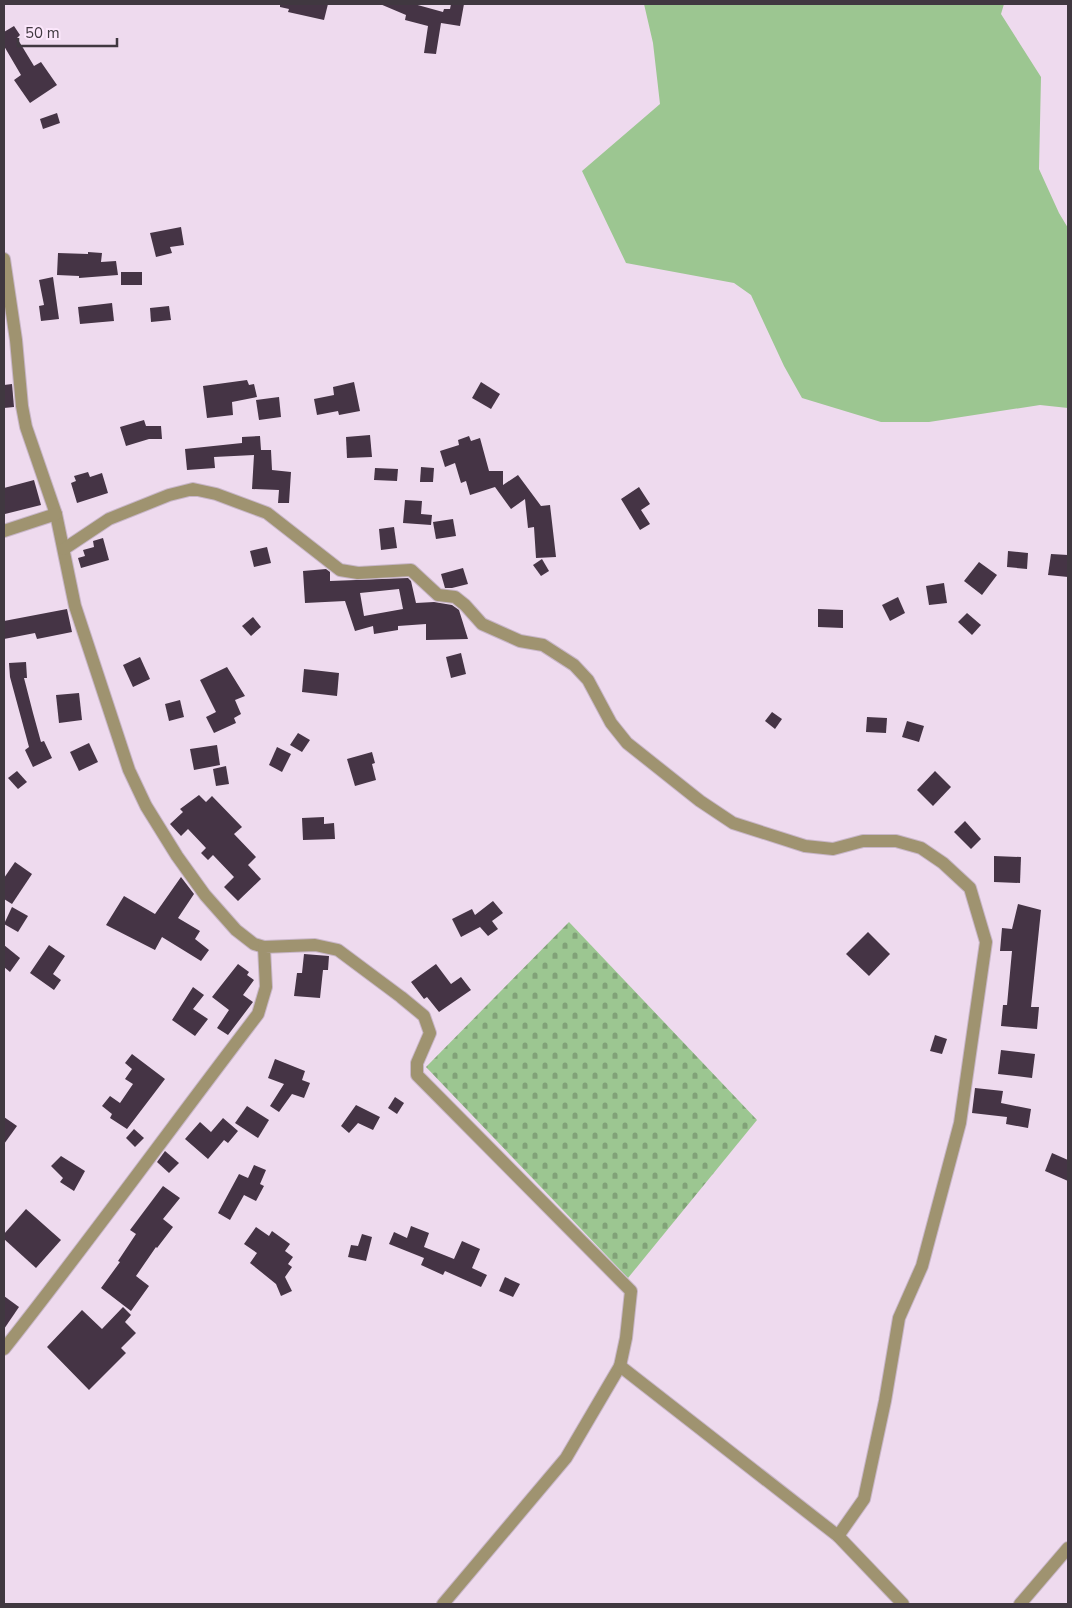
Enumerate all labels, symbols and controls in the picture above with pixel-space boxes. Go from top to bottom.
scale bar [18,15,116,47]
text: 50 m [25,23,60,43]

